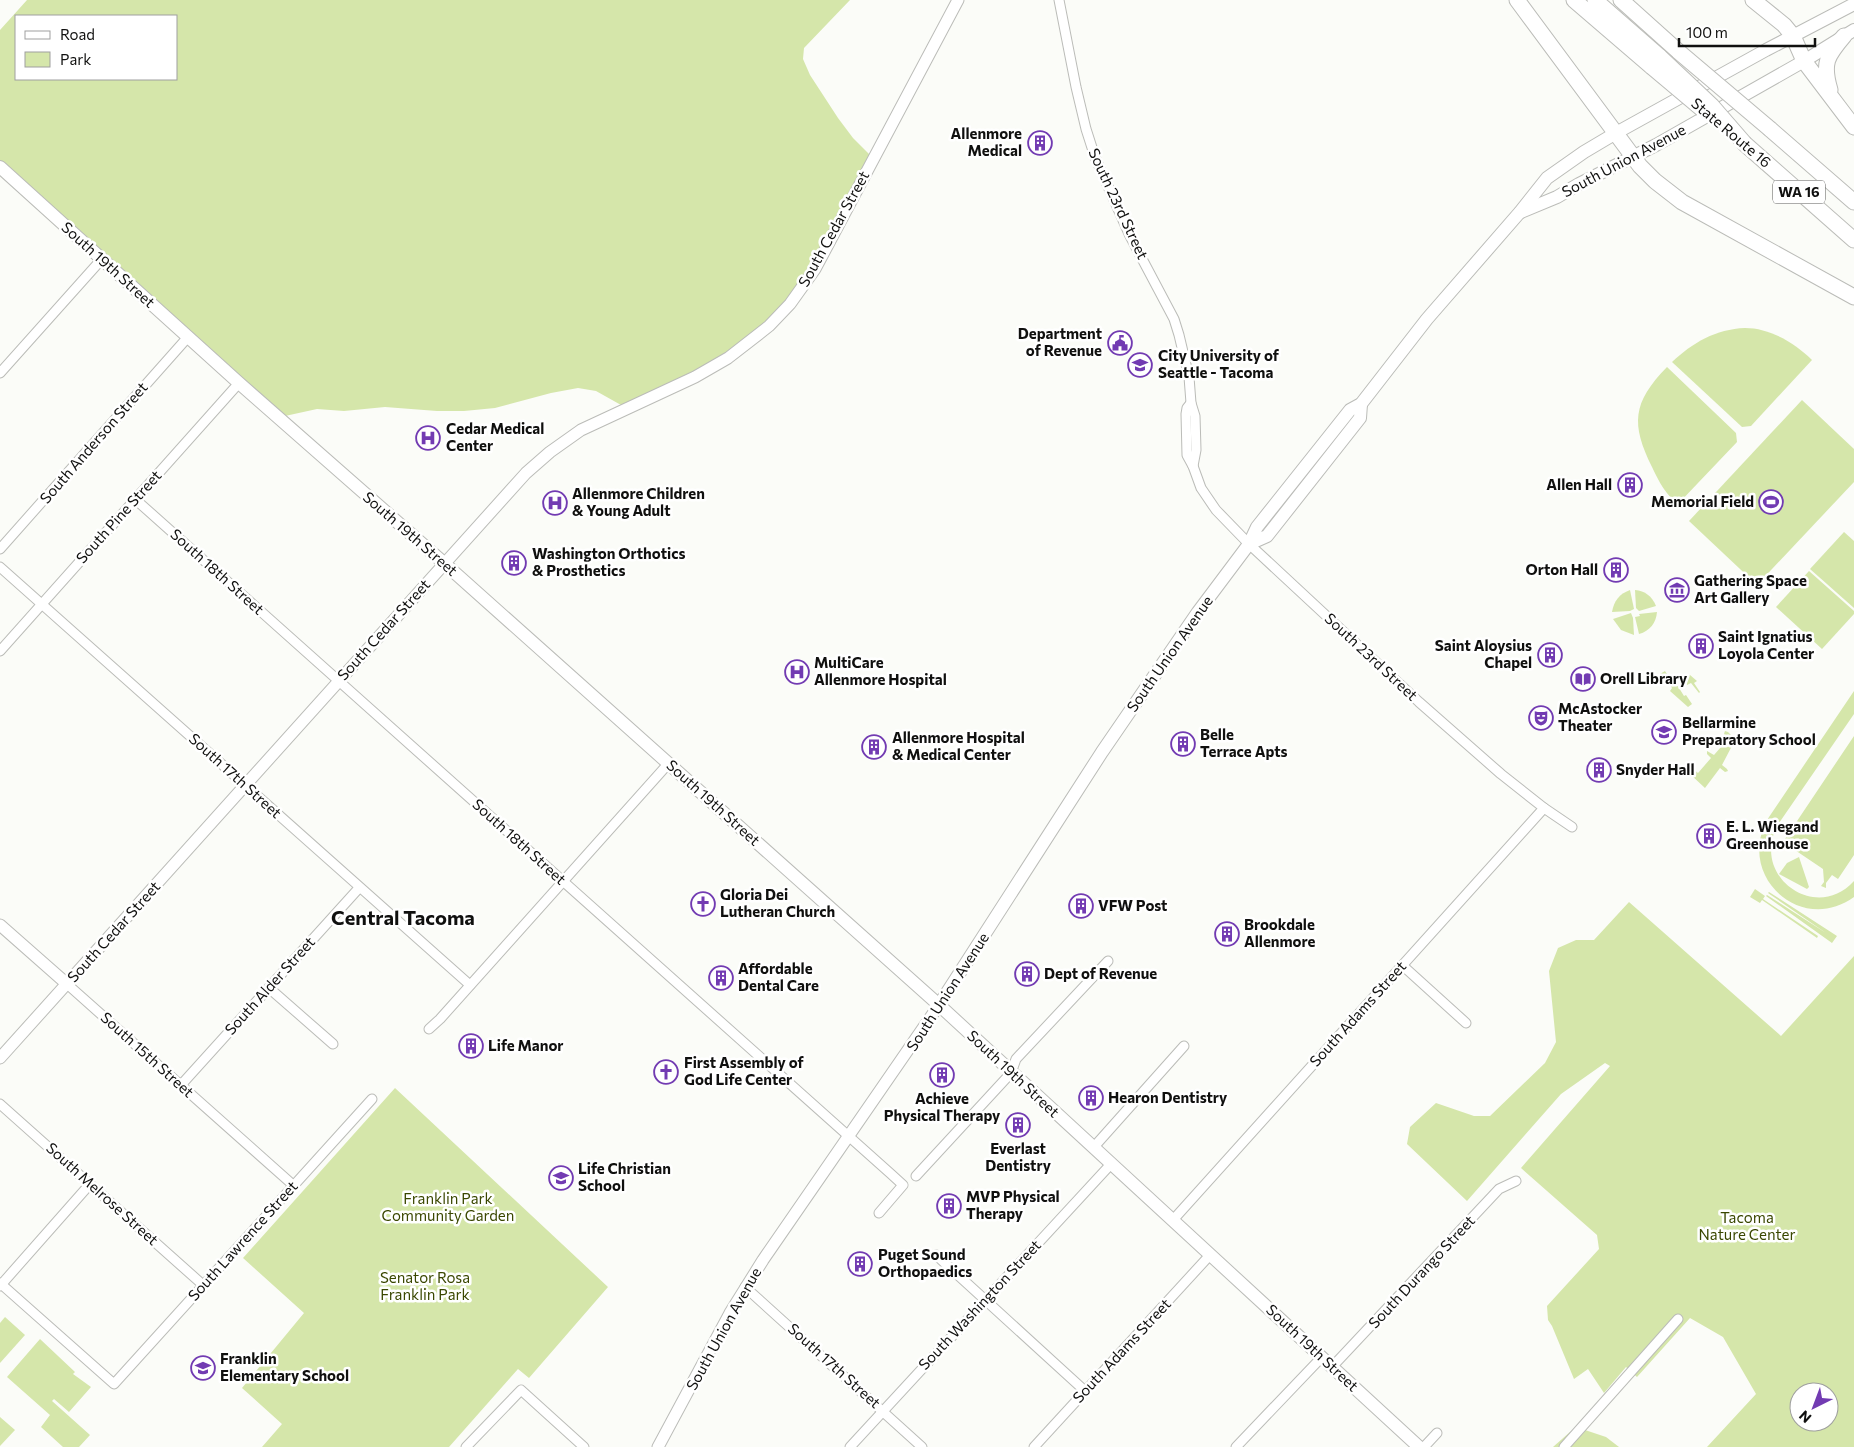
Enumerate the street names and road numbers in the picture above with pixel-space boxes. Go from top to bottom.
street label: State Route 16 [1688,94,1775,171]
street label: South Union Avenue [1559,120,1689,200]
street label: South 23rd Street [1085,145,1152,262]
street label: South Cedar Street [794,167,872,290]
road number: WA 16 [1773,180,1825,203]
street label: South 19th Street [58,218,159,311]
street label: South Anderson Street [36,378,151,507]
street label: South Pine Street [72,466,165,567]
street label: South 19th Street [360,487,462,579]
street label: South 18th Street [167,525,268,618]
street label: South Cedar Street [333,575,433,684]
street label: South Union Avenue [1122,592,1216,715]
street label: South 23rd Street [1322,609,1422,704]
street label: South 17th Street [186,729,286,821]
street label: South 19th Street [663,756,764,849]
street label: South 18th Street [469,795,570,888]
street label: South Cedar Street [63,877,163,986]
street label: South Union Avenue [902,929,992,1054]
street label: South Alder Street [220,933,318,1038]
street label: South Adams Street [1305,957,1409,1070]
street label: South 15th Street [97,1008,198,1101]
street label: South 19th Street [964,1026,1063,1121]
street label: South Melrose Street [43,1138,162,1248]
street label: South Lawrence Street [184,1177,301,1304]
street label: South Durango Street [1364,1211,1478,1331]
street label: South Washington Street [914,1236,1044,1373]
street label: South Union Avenue [682,1264,764,1393]
street label: South Adams Street [1068,1295,1174,1406]
street label: South 19th Street [1263,1300,1362,1395]
street label: South 17th Street [785,1319,885,1411]

